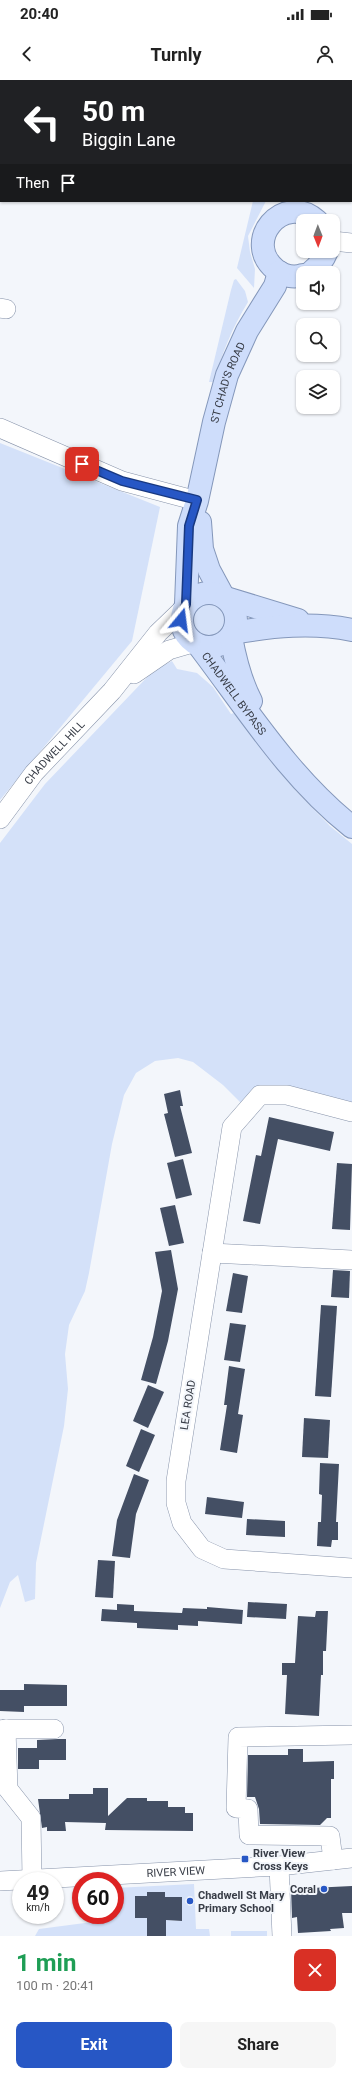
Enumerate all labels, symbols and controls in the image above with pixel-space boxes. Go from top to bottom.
text: 20:40 [20,5,59,23]
icon: back [16,43,38,65]
icon: person [314,43,336,65]
text: Turnly [150,44,202,65]
text: 50 m [82,95,145,128]
icon: left [16,96,68,148]
text: Biggin Lane [82,129,176,150]
icon: arrive [57,172,79,194]
text: Then [16,174,49,192]
north arrow [296,214,340,258]
map controls [296,214,340,414]
button: sound [296,266,340,310]
button: search [296,318,340,362]
street label: ST CHAD'S ROAD [208,340,248,424]
button: layers [296,370,340,414]
pin [65,447,99,481]
icon: arrive [71,453,93,475]
position arrow [160,599,202,641]
street label: CHADWELL BYPASS [199,649,269,738]
street label: CHADWELL HILL [21,718,87,787]
street label: LEA ROAD [178,1379,198,1431]
place label: River View Cross Keys [253,1847,309,1873]
marker: River View Cross Keys [240,1854,250,1864]
street label: RIVER VIEW [146,1863,206,1880]
speed limit sign: 60 [72,1872,124,1924]
text: 49 [27,1881,49,1905]
place label: Coral [290,1883,316,1896]
marker: Coral [319,1884,329,1894]
place label: Chadwell St Mary Primary School [198,1889,285,1915]
marker: Chadwell St Mary Primary School [185,1896,195,1906]
text: km/h [26,1902,50,1913]
text: 1 min [16,1949,76,1977]
button: close [294,1949,336,1991]
text: 100 m · 20:41 [16,1978,95,1993]
button: Exit [16,2022,172,2068]
button: Share [180,2022,336,2068]

